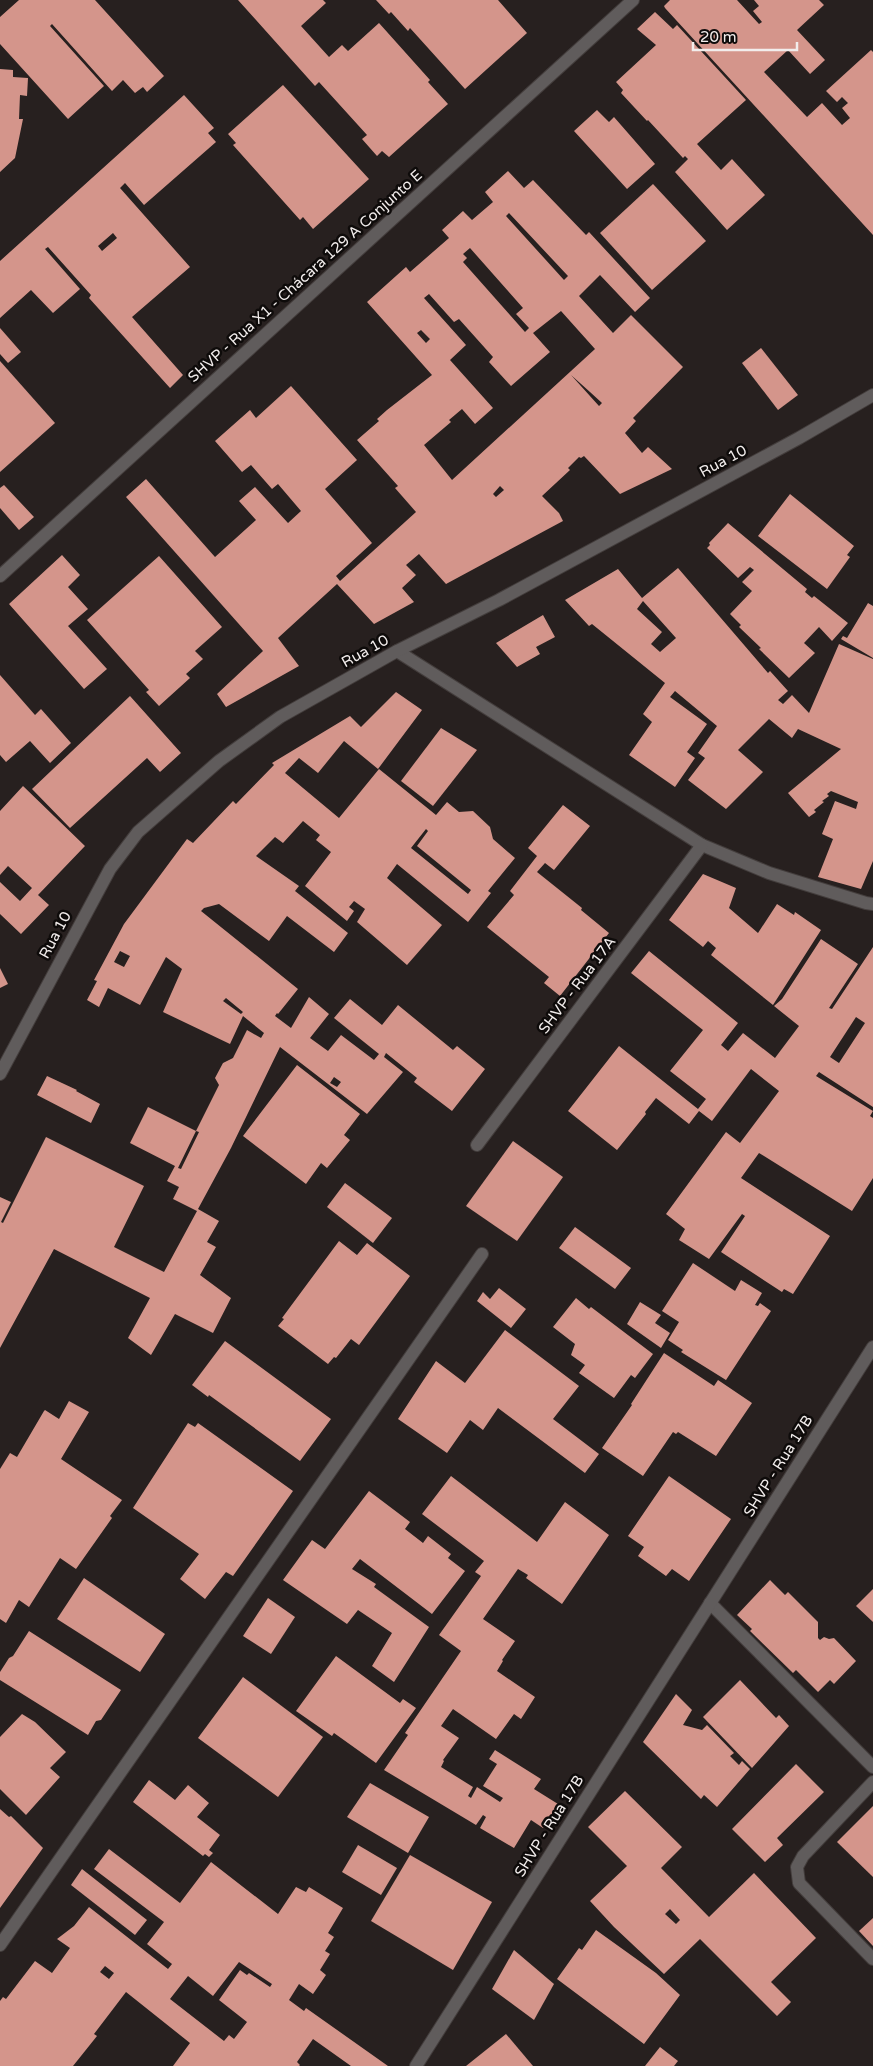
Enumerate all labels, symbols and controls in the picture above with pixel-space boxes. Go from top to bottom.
scale bar [693,20,797,52]
text: 20 m [700,28,737,46]
street label: SHVP - Rua X1 - Chácara 129 A Conjunto E [184,166,426,386]
street label: Rua 10 [696,441,750,481]
street label: Rua 10 [338,631,392,671]
street label: Rua 10 [35,908,75,962]
street label: SHVP - Rua 17A [535,933,619,1037]
street label: SHVP - Rua 17B [740,1412,816,1520]
street label: SHVP - Rua 17B [511,1772,587,1880]

